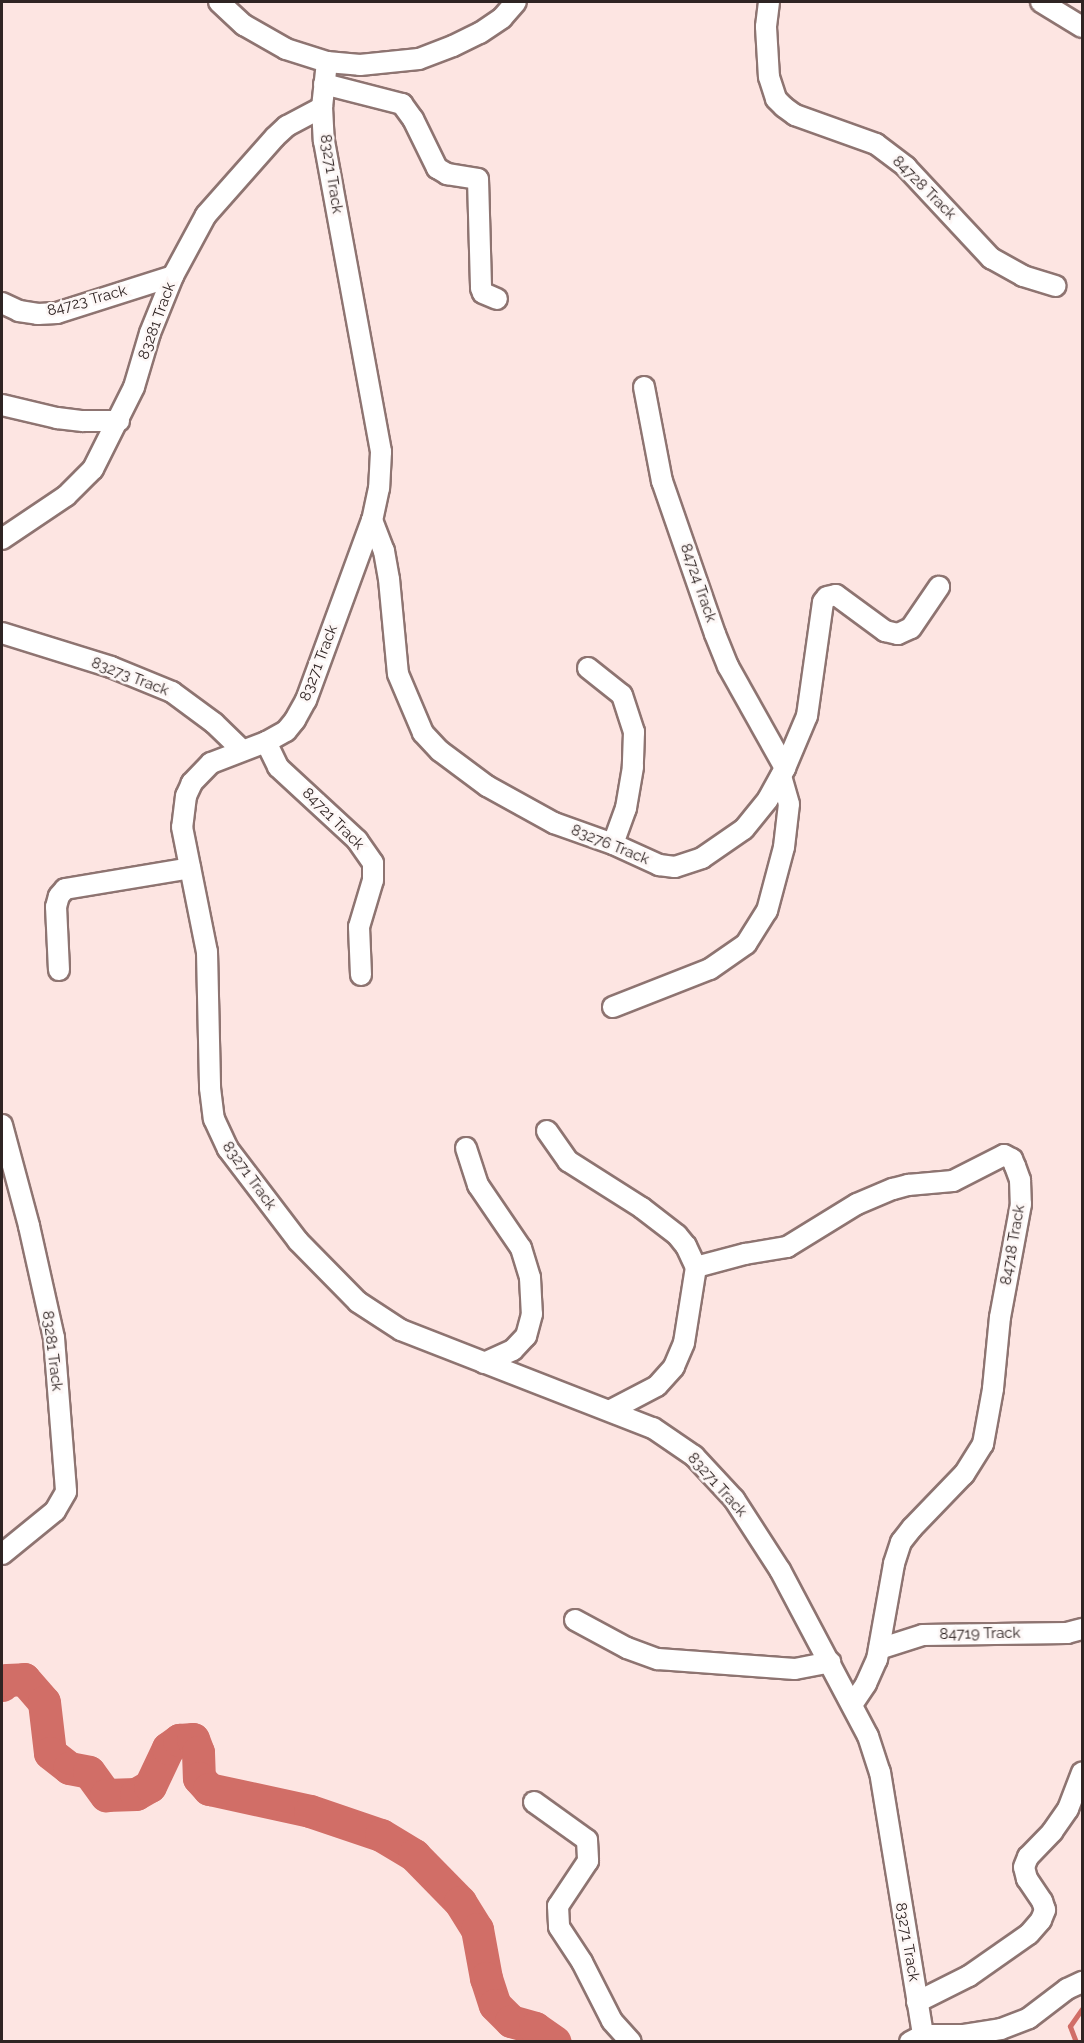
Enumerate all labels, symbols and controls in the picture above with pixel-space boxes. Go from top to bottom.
street label: 83271 Track [316,133,346,215]
street label: 84728 Track [888,152,960,224]
street label: 83281 Track [135,280,179,362]
street label: 84723 Track [45,282,129,320]
street label: 84724 Track [676,541,720,625]
street label: 83271 Track [296,622,342,704]
street label: 83273 Track [89,654,171,700]
street label: 84721 Track [298,784,368,854]
street label: 83276 Track [568,821,652,869]
street label: 83271 Track [218,1138,280,1214]
street label: 84718 Track [997,1203,1029,1287]
street label: 83281 Track [38,1310,66,1392]
street label: 83271 Track [683,1449,751,1521]
street label: 84719 Track [939,1624,1021,1644]
street label: 83271 Track [891,1901,923,1983]

